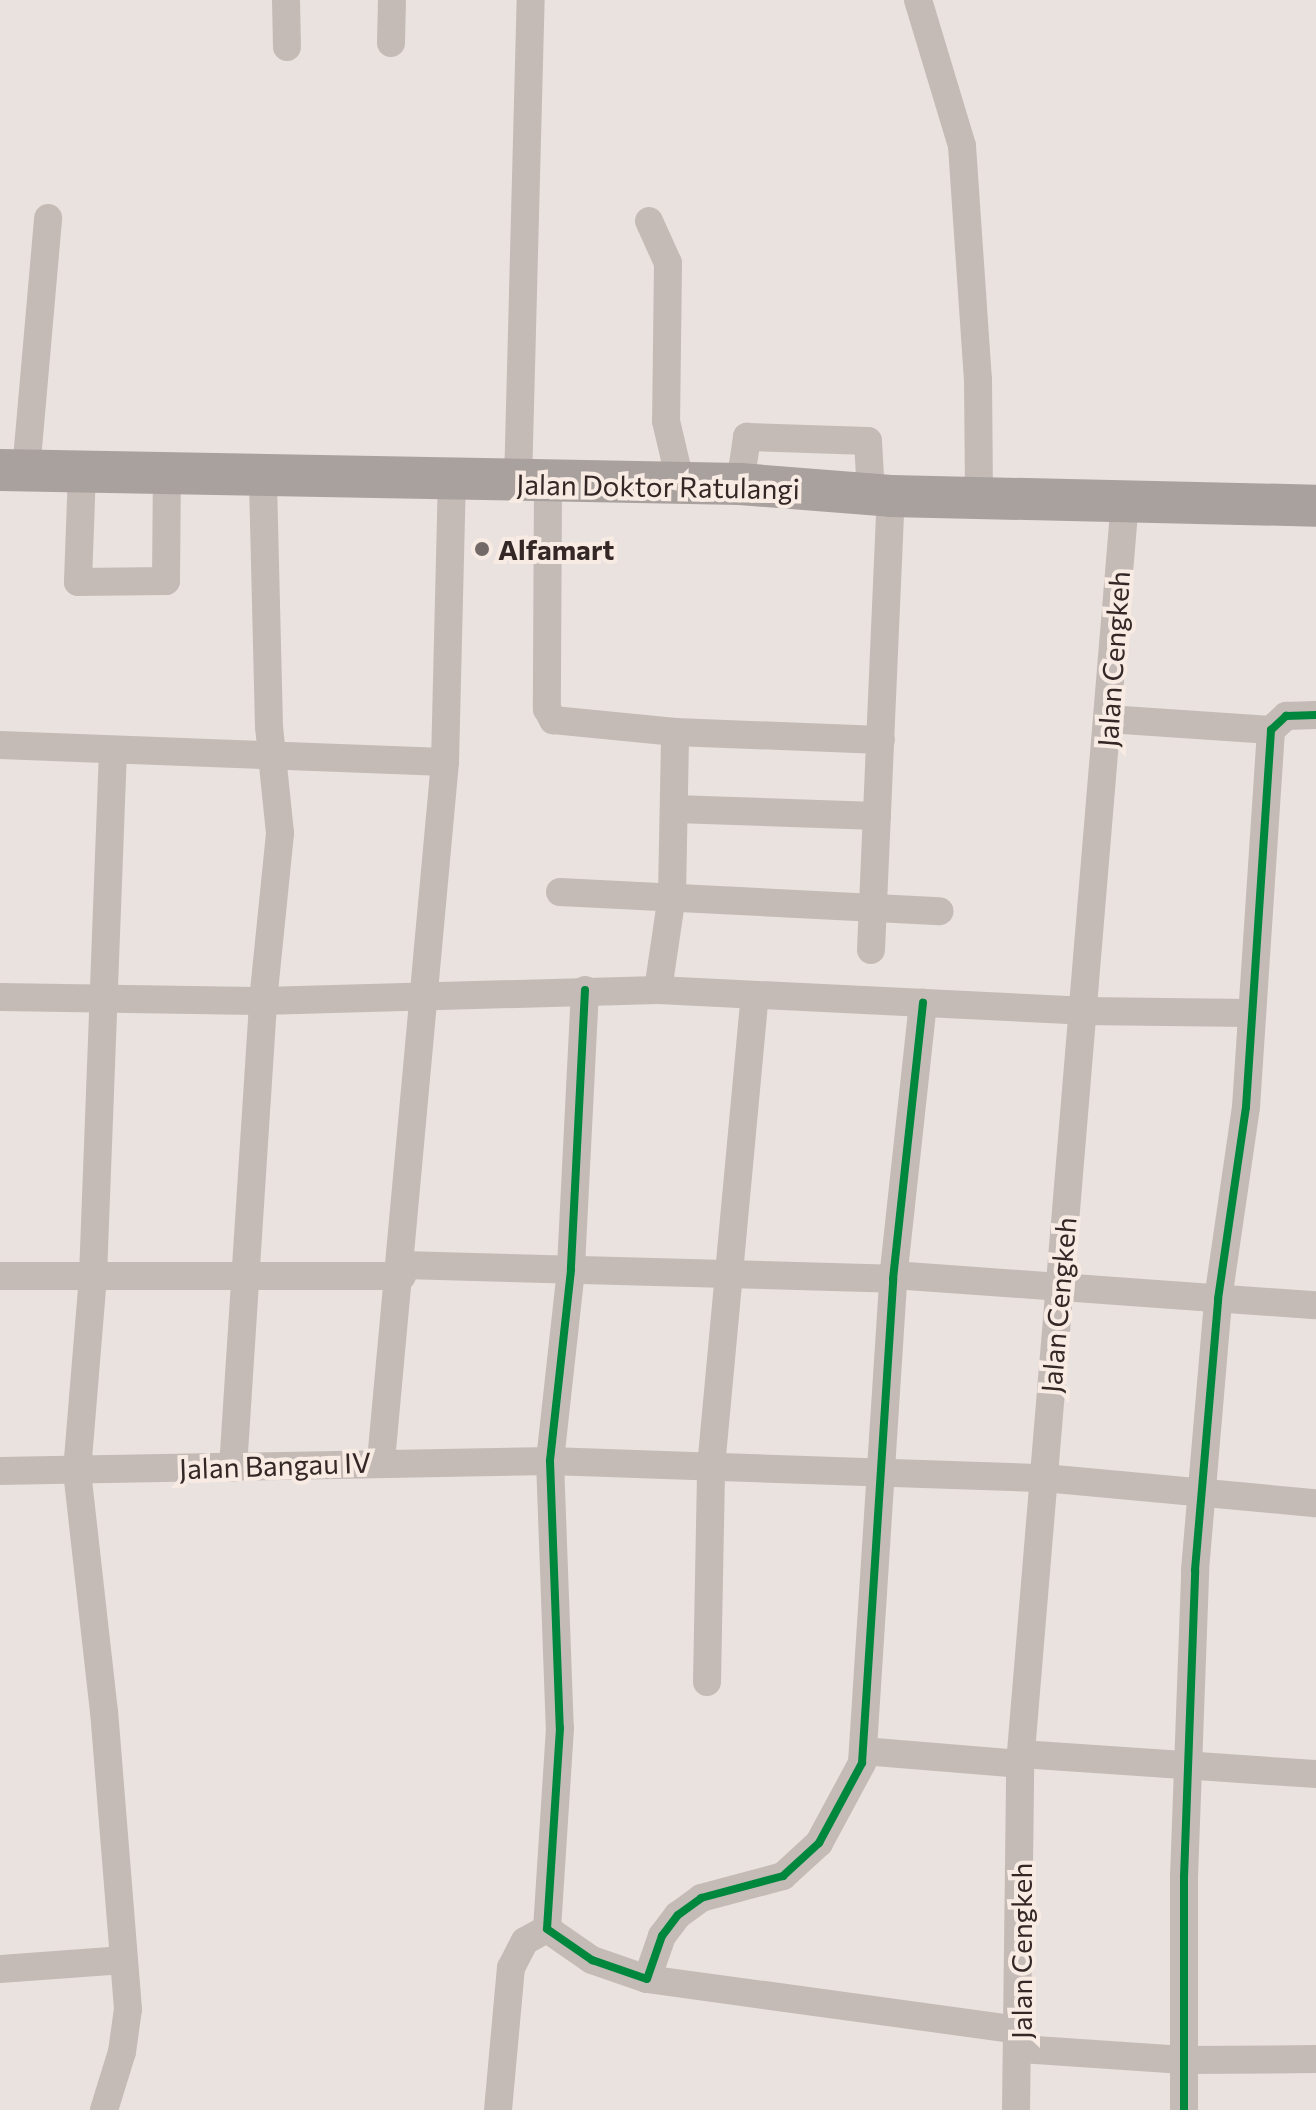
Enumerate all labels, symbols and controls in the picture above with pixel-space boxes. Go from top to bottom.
street label: Jalan Doktor Ratulangi [516,467,800,505]
place label: Alfamart [498,532,614,566]
marker: Alfamart [473,540,491,558]
street label: Jalan Cengkeh [1090,570,1136,748]
street label: Jalan Cengkeh [1034,1216,1082,1394]
street label: Jalan Bangau IV [178,1445,372,1485]
street label: Jalan Cengkeh [1004,1863,1038,2039]

